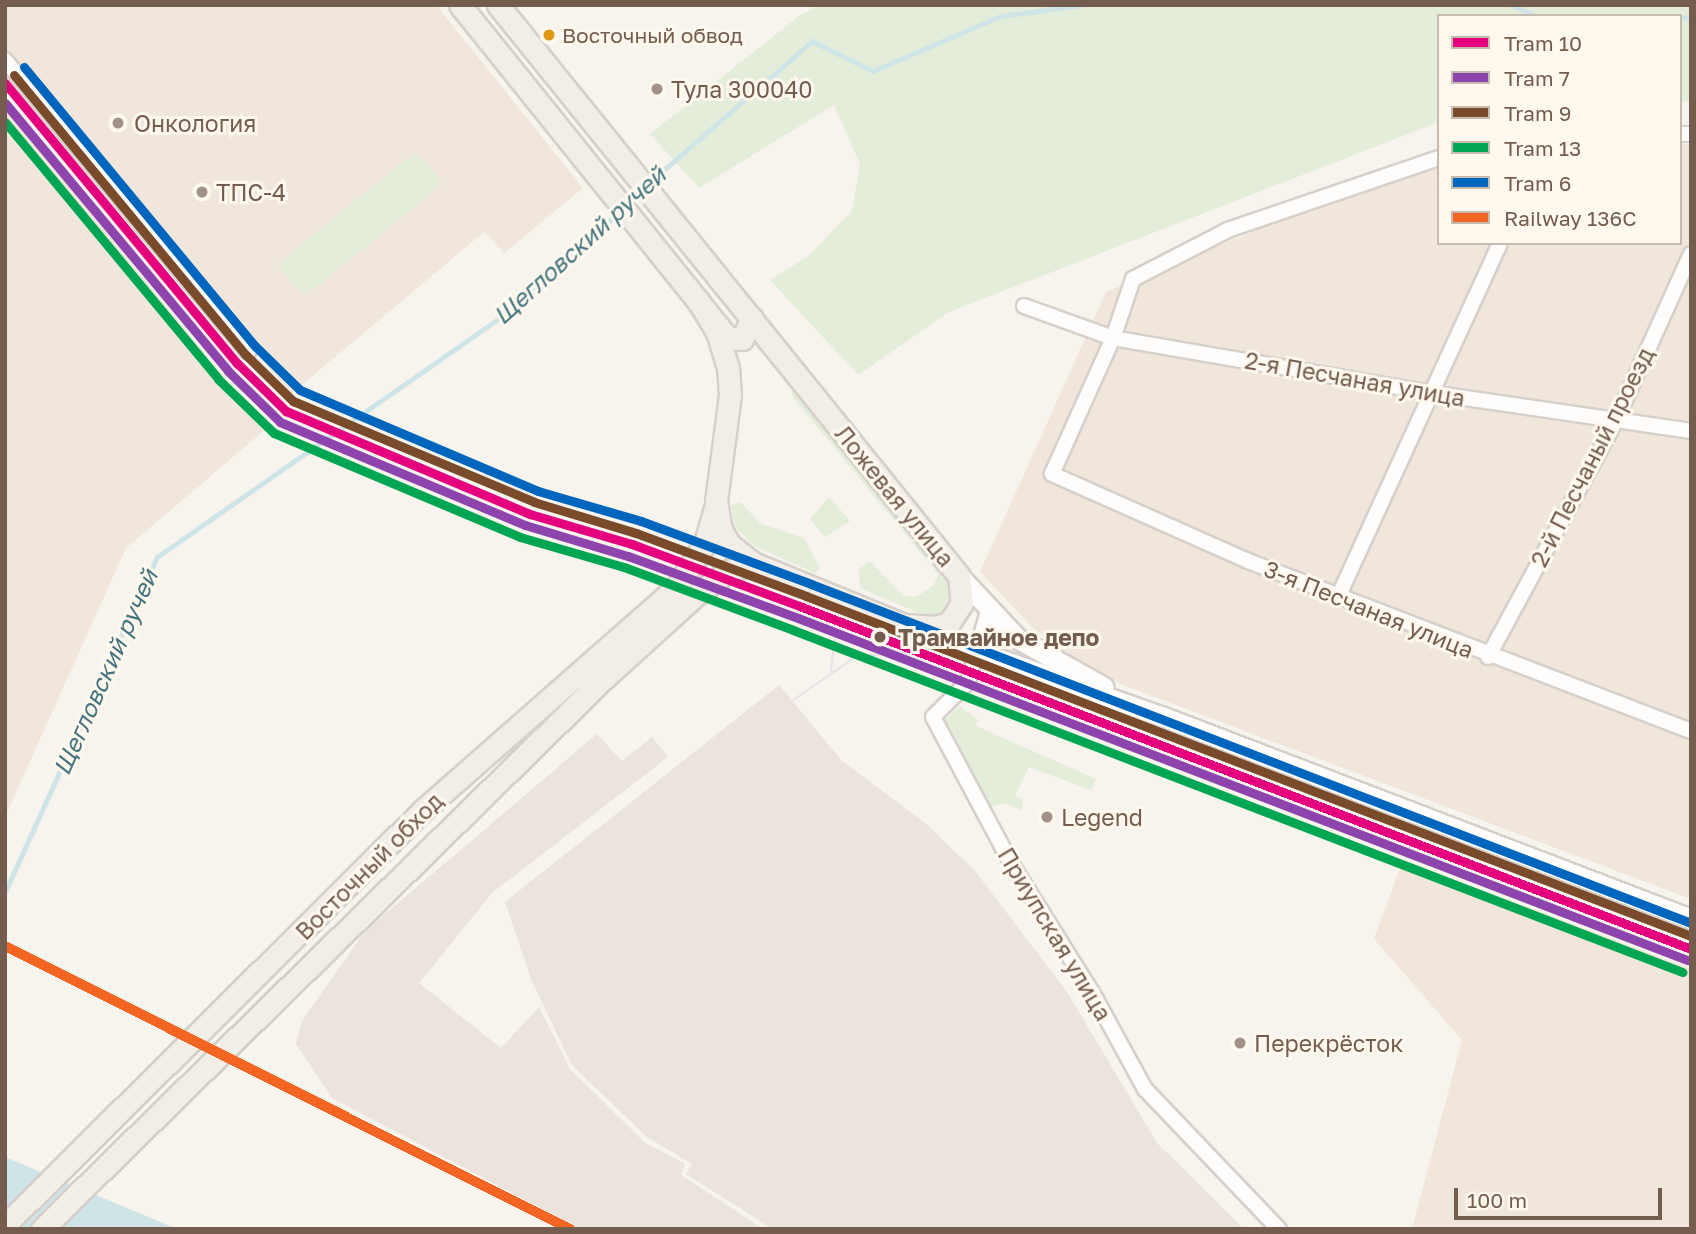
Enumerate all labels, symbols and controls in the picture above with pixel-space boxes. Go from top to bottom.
legend [1437,14,1682,245]
place label: Восточный обвод [562,22,743,48]
marker: Восточный обвод [542,28,556,42]
text: Tram 10 [1504,30,1582,56]
text: Tram 7 [1504,65,1570,91]
place label: Тула 300040 [671,75,813,103]
marker: Тула 300040 [649,81,665,97]
text: Tram 9 [1504,100,1572,126]
place label: Онкология [134,109,256,137]
marker: Онкология [108,113,128,133]
text: Tram 13 [1504,135,1581,161]
water label: Щегловский ручей [487,160,671,330]
text: Tram 6 [1504,170,1572,196]
place label: ТПС-4 [216,178,286,206]
marker: ТПС-4 [194,184,210,200]
text: Railway 136С [1504,205,1637,231]
street label: 2-й Песчаный проезд [1525,343,1659,571]
street label: 2-я Песчаная улица [1243,346,1467,412]
street label: Ложевая улица [830,420,960,572]
street label: 3-я Песчаная улица [1260,554,1478,664]
water label: Щегловский ручей [47,565,163,779]
place label: Трамвайное депо [898,623,1099,651]
marker: Трамвайное депо [869,626,891,648]
street label: Восточный обход [290,787,448,945]
place label: Legend [1061,803,1143,831]
marker: Legend [1039,809,1055,825]
street label: Приупская улица [992,843,1118,1025]
place label: Перекрёсток [1254,1029,1403,1057]
marker: Перекрёсток [1232,1035,1248,1051]
scale bar [1458,1174,1666,1218]
text: 100 m [1467,1187,1527,1213]

